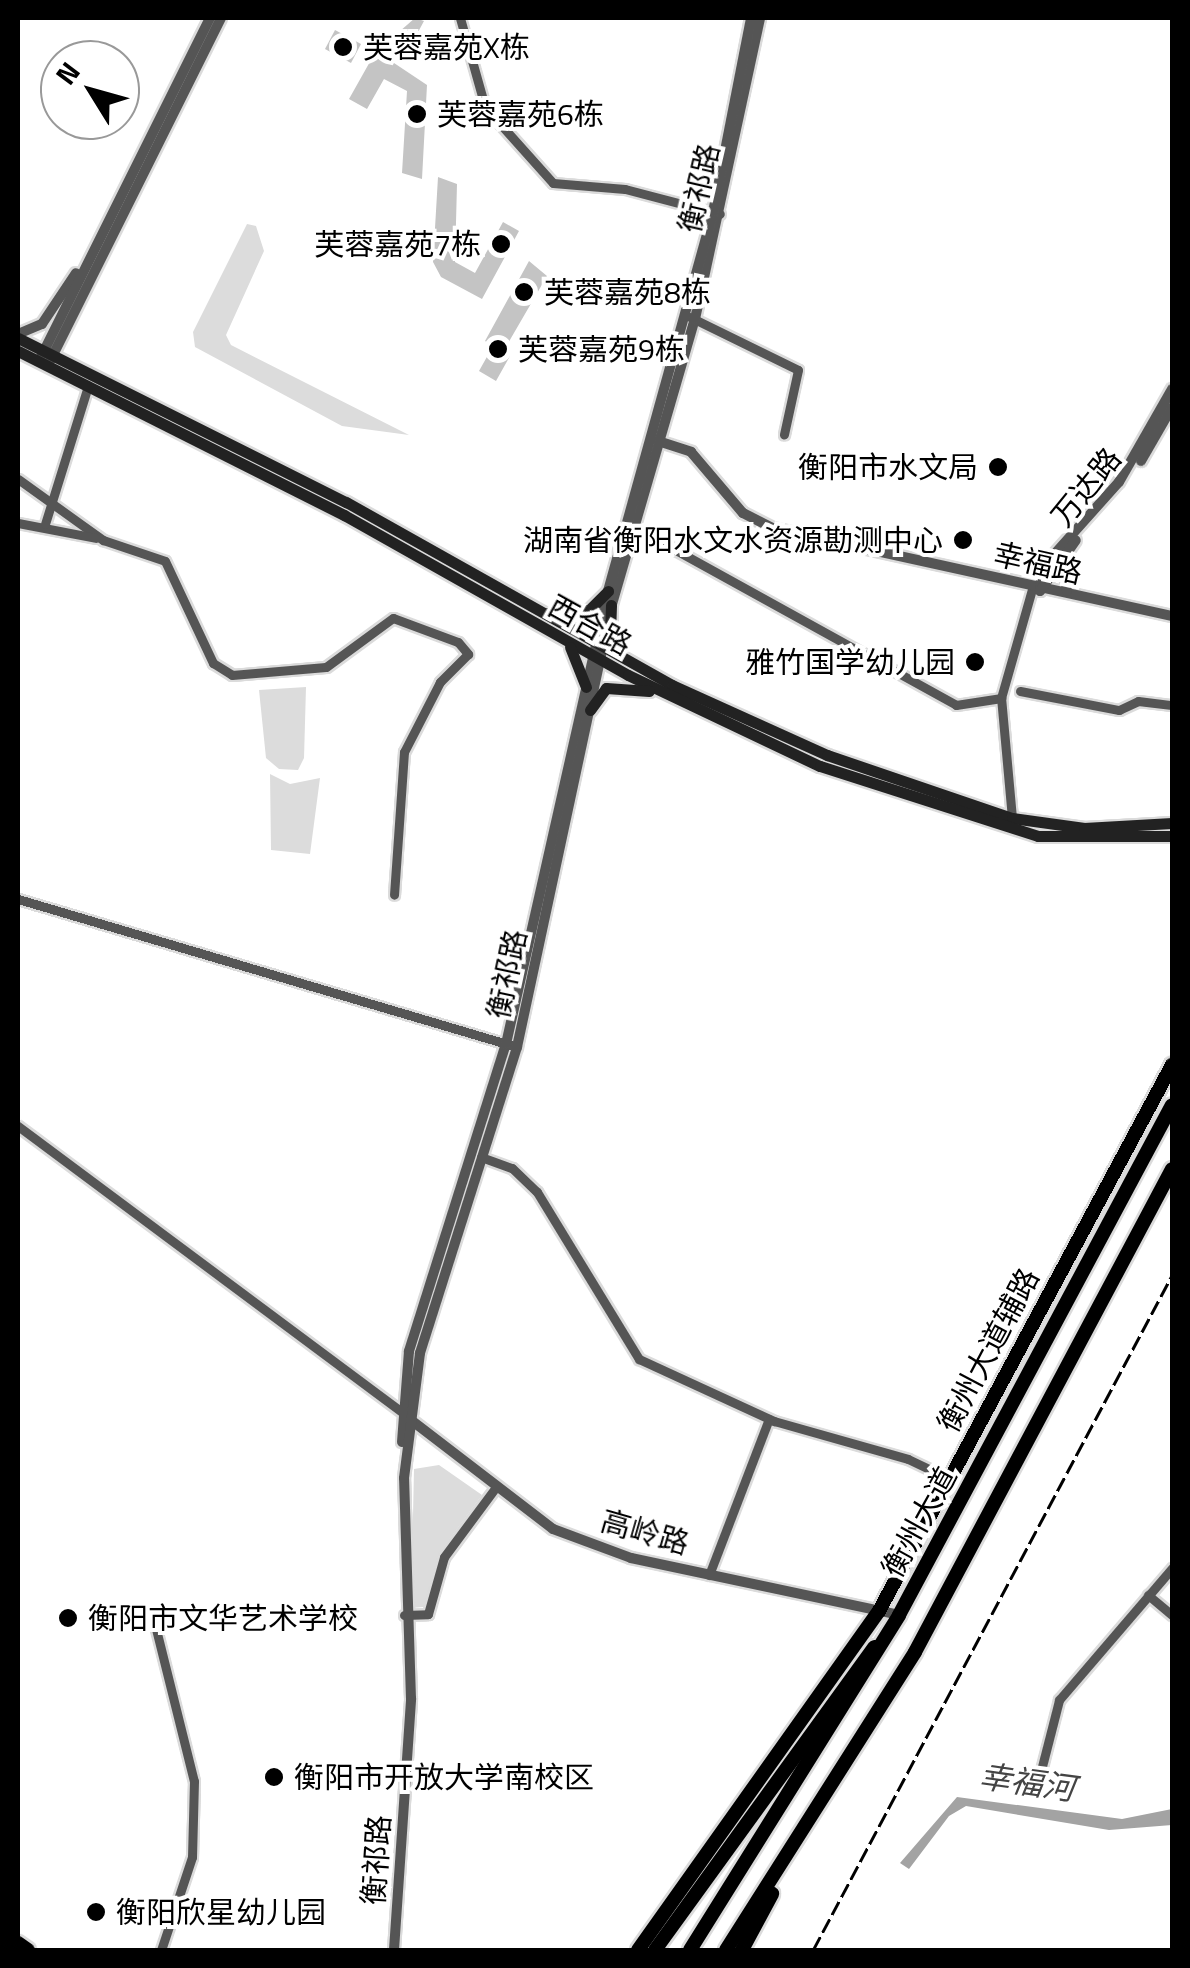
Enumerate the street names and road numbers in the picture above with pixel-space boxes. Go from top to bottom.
street label: 衡祁路 [671,140,727,236]
street label: 万达路 [1044,441,1128,533]
street label: 幸福路 [990,535,1086,591]
street label: 西合路 [542,587,638,663]
street label: 衡祁路 [480,926,534,1022]
street label: 衡州大道辅路 [930,1262,1046,1438]
street label: 衡州大道 [874,1461,964,1583]
street label: 高岭路 [597,1502,693,1562]
street label: 衡祁路 [355,1814,397,1906]

